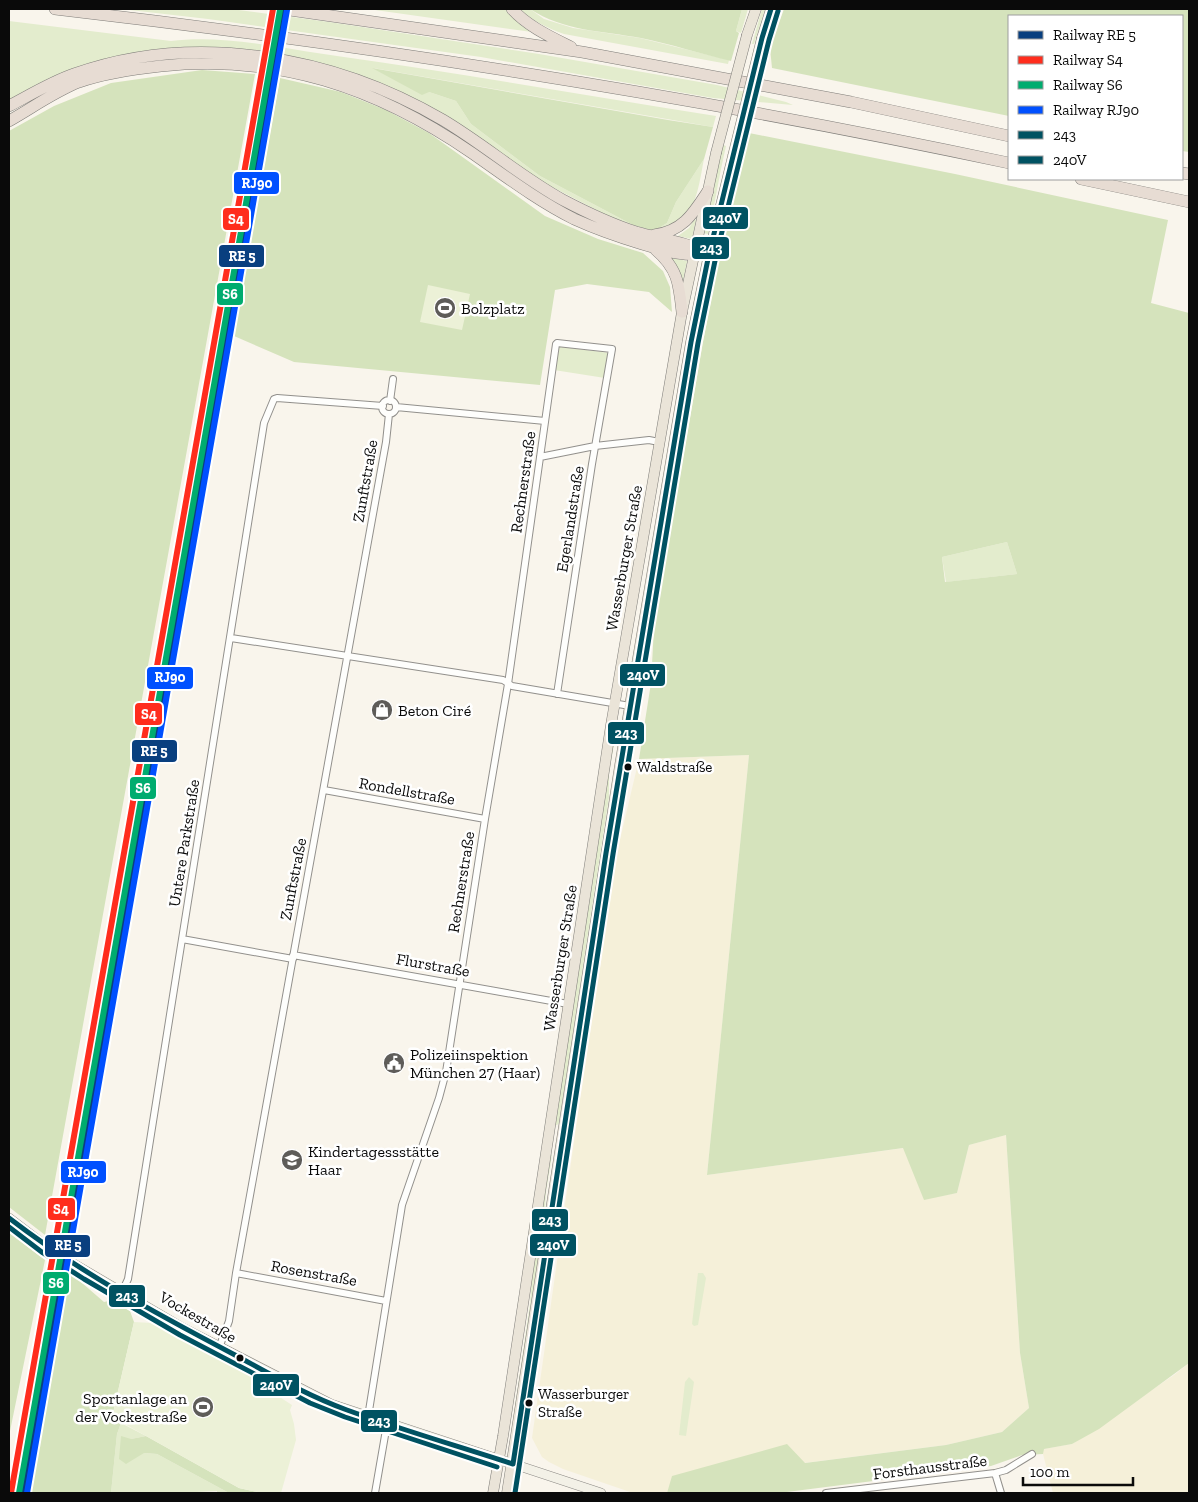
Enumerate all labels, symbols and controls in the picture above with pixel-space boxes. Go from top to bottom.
legend [1008,15,1183,180]
text: Railway RE 5 [1053,26,1136,44]
text: Railway S4 [1053,51,1123,69]
text: Railway S6 [1053,76,1123,94]
text: Railway RJ90 [1053,101,1139,119]
text: 243 [1053,126,1076,144]
text: 240V [1053,151,1087,169]
line badge: RJ90 [233,171,280,195]
text: RJ90 [241,175,273,192]
line badge: 240V [702,206,749,230]
line badge: S4 [222,207,250,231]
text: 240V [709,210,742,227]
text: S4 [228,211,244,228]
line badge: 243 [691,236,730,260]
text: 243 [700,240,723,257]
line badge: RE 5 [218,244,265,268]
text: RE 5 [228,248,256,265]
line badge: S6 [216,282,244,306]
text: S6 [222,286,238,303]
sports icon: Bolzplatz [433,296,457,320]
place label: Bolzplatz [461,299,525,318]
street label: Rechnerstraße [506,430,540,534]
street label: Zunftstraße [348,438,382,524]
street label: Egerlandstraße [552,464,588,574]
street label: Wasserburger Straße [602,484,646,632]
line badge: 240V [619,663,666,687]
line badge: RJ90 [146,666,194,690]
text: 240V [627,667,660,684]
text: RJ90 [154,669,186,686]
shop icon: Beton Ciré [370,698,394,722]
place label: Beton Ciré [398,701,471,720]
line badge: S4 [134,702,163,726]
text: S4 [141,706,157,723]
line badge: 243 [607,721,645,745]
text: 243 [615,725,638,742]
line badge: RE 5 [131,739,178,763]
text: RE 5 [140,743,168,760]
place label: Waldstraße [637,758,712,776]
marker: Waldstraße [623,762,633,772]
street label: Rondellstraße [357,773,457,809]
line badge: S6 [129,776,157,800]
street label: Untere Parkstraße [165,778,203,908]
text: S6 [135,780,151,797]
street label: Rechnerstraße [444,830,478,934]
street label: Zunftstraße [276,836,310,922]
street label: Wasserburger Straße [539,884,581,1032]
street label: Flurstraße [395,949,471,981]
place label: Polizeiinspektion München 27 (Haar) [410,1045,540,1082]
public building icon: Polizeiinspektion München 27 (Haar) [382,1051,406,1075]
place label: Kindertagessstätte Haar [308,1142,439,1179]
school or university icon: Kindertagessstätte Haar [280,1148,304,1172]
line badge: RJ90 [60,1160,107,1184]
text: RJ90 [67,1164,99,1181]
line badge: S4 [47,1197,76,1221]
text: S4 [53,1201,69,1218]
line badge: 243 [531,1208,569,1232]
text: 243 [539,1212,562,1229]
line badge: 240V [529,1233,577,1257]
line badge: RE 5 [44,1234,91,1258]
text: RE 5 [54,1237,82,1254]
text: 240V [537,1237,570,1254]
street label: Rosenstraße [270,1256,358,1290]
line badge: S6 [42,1271,70,1295]
text: S6 [48,1275,64,1292]
line badge: 243 [108,1284,146,1308]
street label: Vockestraße [155,1287,240,1347]
text: 243 [116,1288,139,1305]
unlabelled marker [235,1353,245,1363]
line badge: 240V [252,1373,300,1397]
text: 240V [260,1377,293,1394]
place label: Wasserburger Straße [538,1385,629,1421]
place label: Sportanlage an der Vockestraße [75,1389,188,1426]
sports icon: Sportanlage an der Vockestraße [191,1395,215,1419]
marker: Wasserburger Straße [524,1398,534,1408]
line badge: 243 [360,1409,398,1433]
text: 243 [368,1413,391,1430]
street label: Forsthausstraße [872,1451,988,1483]
scale bar [1023,1454,1133,1486]
text: 100 m [1030,1463,1069,1481]

